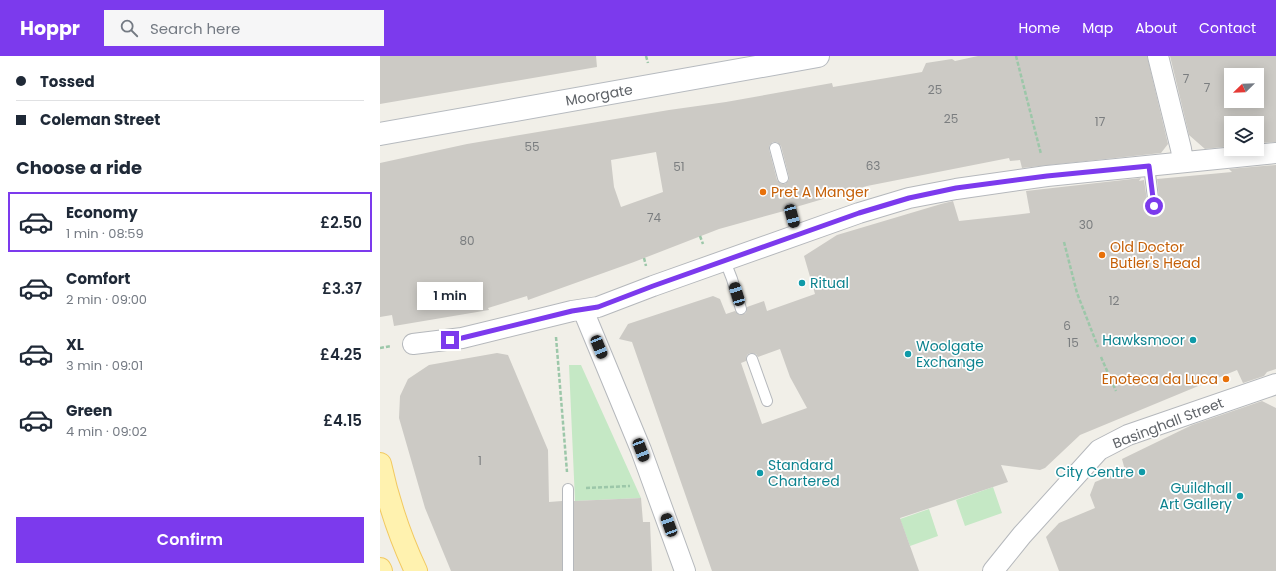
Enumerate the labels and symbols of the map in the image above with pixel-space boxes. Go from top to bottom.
north arrow [1224,68,1264,108]
house number: 7 [1183,70,1190,87]
street label: Moorgate [564,79,634,111]
house number: 7 [1204,79,1211,96]
house number: 25 [928,81,942,98]
house number: 25 [944,110,958,127]
house number: 17 [1095,113,1106,130]
house number: 55 [524,138,540,155]
house number: 63 [866,157,880,174]
house number: 51 [673,158,685,175]
place label: Pret A Manger [771,182,869,202]
marker: Pret A Manger [758,187,768,197]
route start [1145,197,1163,215]
car [783,203,801,229]
house number: 74 [647,209,661,226]
house number: 30 [1079,216,1093,233]
house number: 80 [459,232,475,249]
place label: Old Doctor Butler's Head [1110,237,1201,273]
marker: Old Doctor Butler's Head [1097,250,1107,260]
place label: Ritual [810,273,849,293]
marker: Ritual [797,278,807,288]
car [728,281,746,307]
callout: 1 min [417,282,483,310]
house number: 12 [1109,292,1119,309]
house number: 6 [1063,317,1071,334]
place label: Hawksmoor [1102,330,1185,350]
route end [441,331,459,349]
car [589,334,609,360]
house number: 15 [1067,334,1079,351]
marker: Hawksmoor [1188,335,1198,345]
place label: Woolgate Exchange [916,336,984,372]
marker: Woolgate Exchange [903,349,913,359]
place label: Enoteca da Luca [1102,369,1218,389]
marker: Enoteca da Luca [1221,374,1231,384]
street label: Basinghall Street [1110,393,1226,453]
car [631,437,651,463]
house number: 1 [478,452,482,469]
place label: Standard Chartered [768,455,840,491]
place label: City Centre [1056,462,1134,482]
marker: City Centre [1137,467,1147,477]
marker: Standard Chartered [755,468,765,478]
place label: Guildhall Art Gallery [1159,478,1232,514]
marker: Guildhall Art Gallery [1235,491,1245,501]
car [659,512,679,538]

